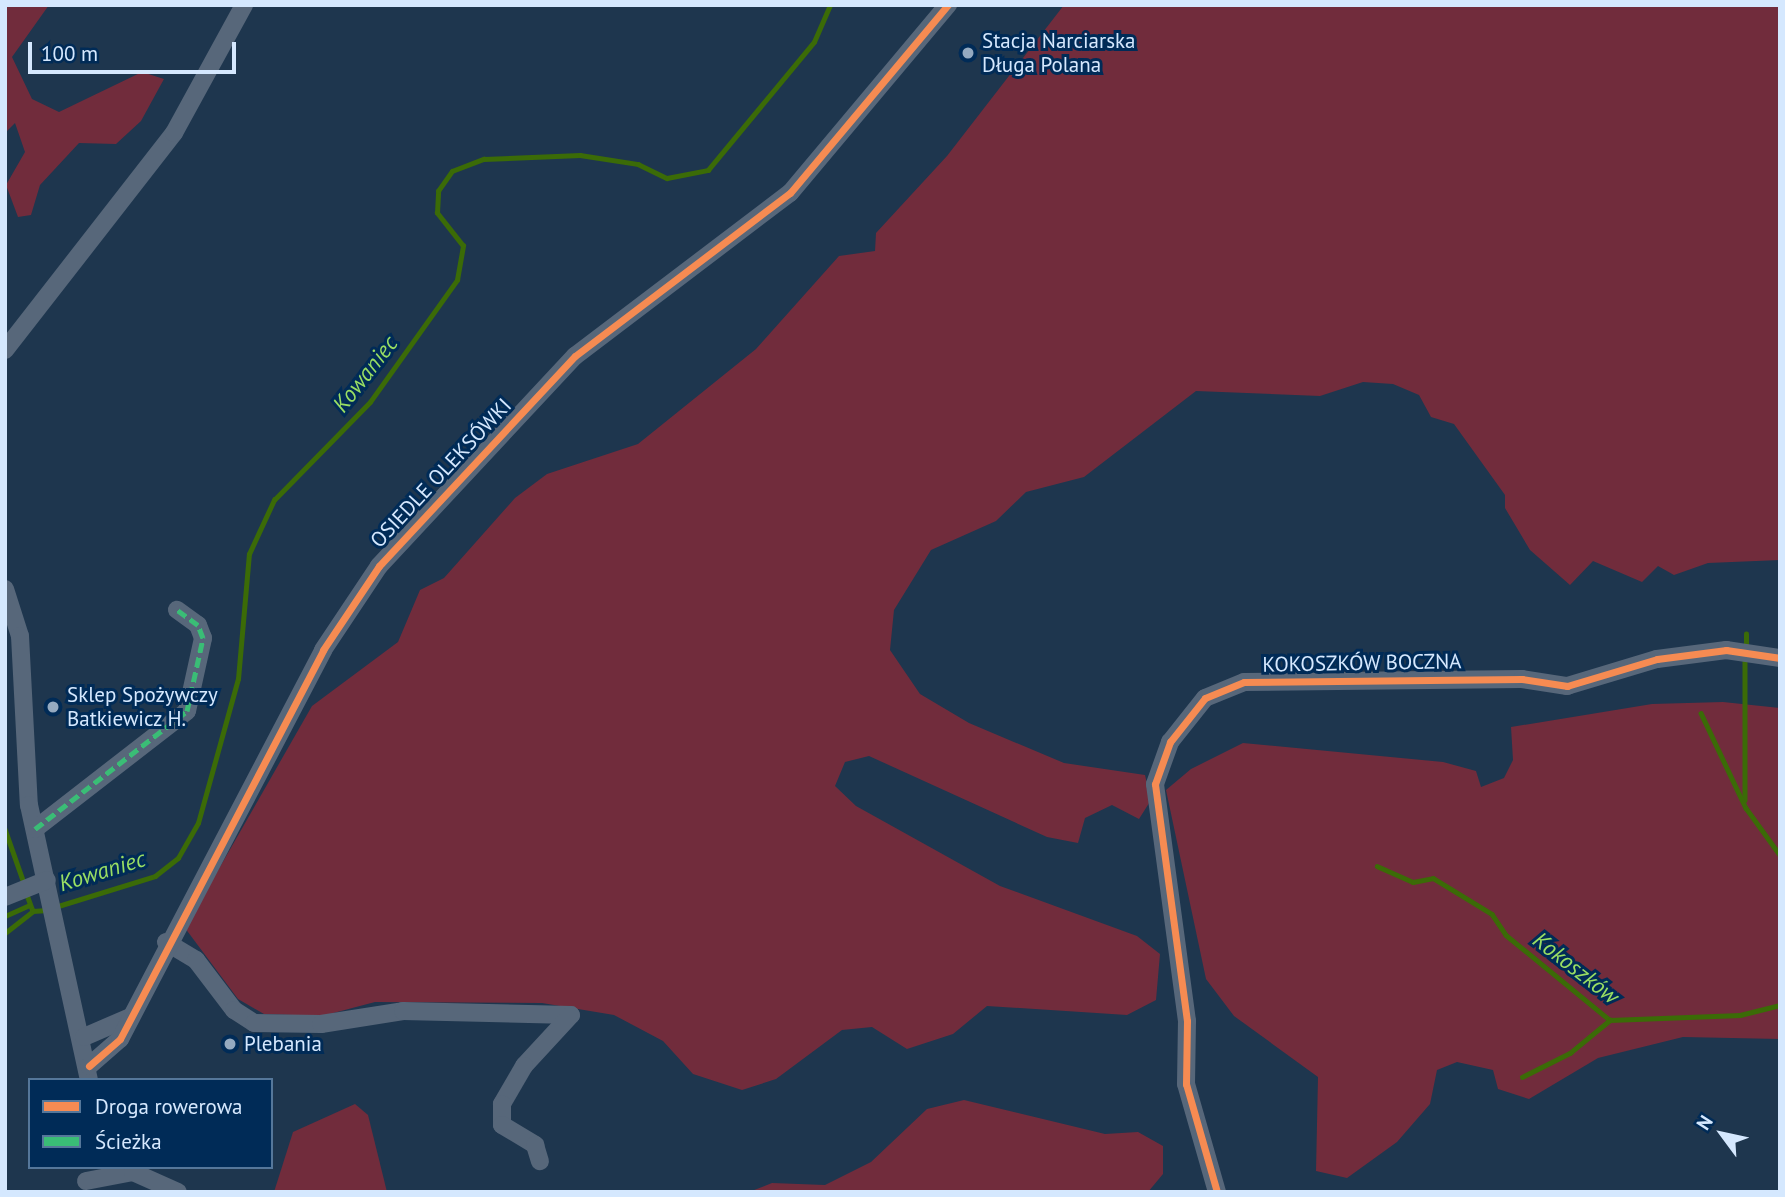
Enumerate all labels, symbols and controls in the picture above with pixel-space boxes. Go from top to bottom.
scale bar [32,28,240,72]
place label: Stacja Narciarska Długa Polana [982,28,1135,78]
text: 100 m [41,40,98,67]
marker: Stacja Narciarska Długa Polana [960,45,976,61]
water label: Kowaniec [327,330,403,418]
street label: OSIEDLE OLEKSÓWKI [365,393,517,553]
street label: KOKOSZKÓW BOCZNA [1262,649,1462,677]
place label: Sklep Spożywczy Batkiewicz H. [67,682,218,732]
marker: Sklep Spożywczy Batkiewicz H. [45,699,61,715]
water label: Kowaniec [55,845,149,897]
water label: Kokoszków [1528,926,1624,1010]
place label: Plebania [244,1031,322,1057]
marker: Plebania [222,1036,238,1052]
legend [28,1078,273,1169]
text: Droga rowerowa [95,1093,242,1120]
north arrow [1687,1099,1757,1169]
text: N [1691,1111,1718,1134]
text: Ścieżka [95,1128,162,1155]

